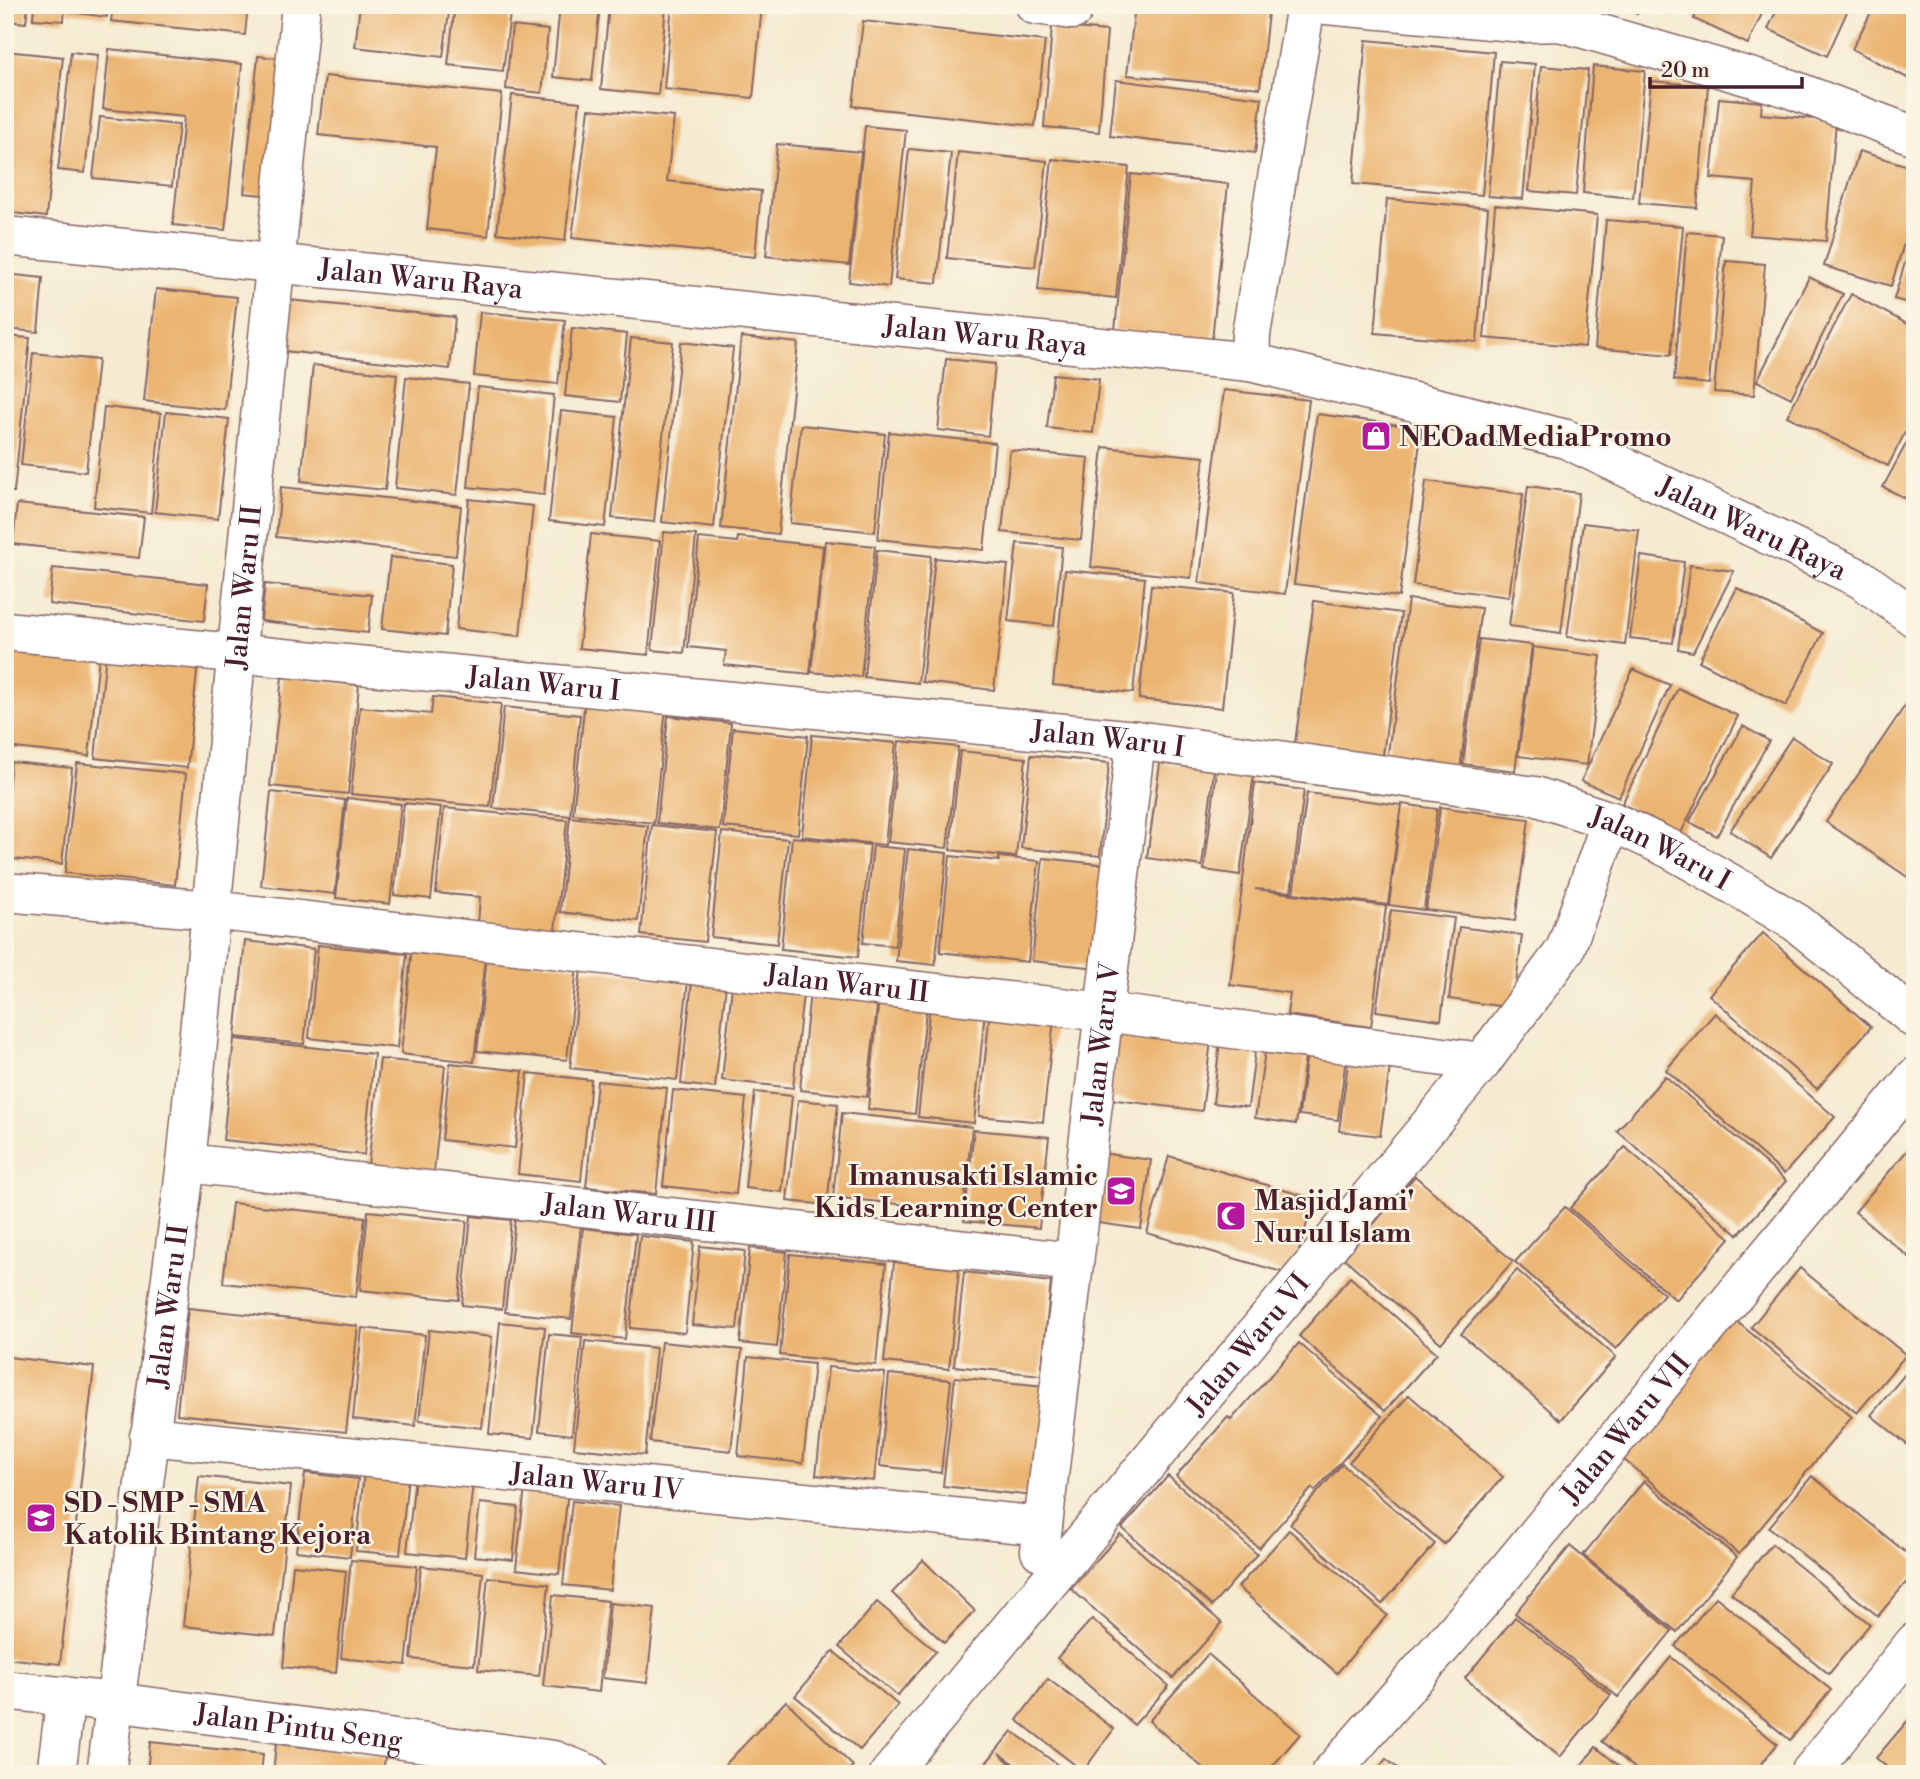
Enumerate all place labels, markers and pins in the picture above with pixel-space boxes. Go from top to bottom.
shop icon: NEOadMediaPromo [1359,419,1393,453]
place label: NEOadMediaPromo [1399,420,1672,455]
place label: Imanusakti Islamic Kids Learning Center [814,1159,1098,1226]
school or university icon: Imanusakti Islamic Kids Learning Center [1104,1174,1138,1208]
place label: Masjid Jami' Nurul Islam [1254,1184,1414,1251]
mosque icon: Masjid Jami' Nurul Islam [1214,1199,1248,1233]
place label: SD - SMP - SMA Katolik Bintang Kejora [64,1486,372,1553]
school or university icon: SD - SMP - SMA Katolik Bintang Kejora [24,1501,58,1535]

